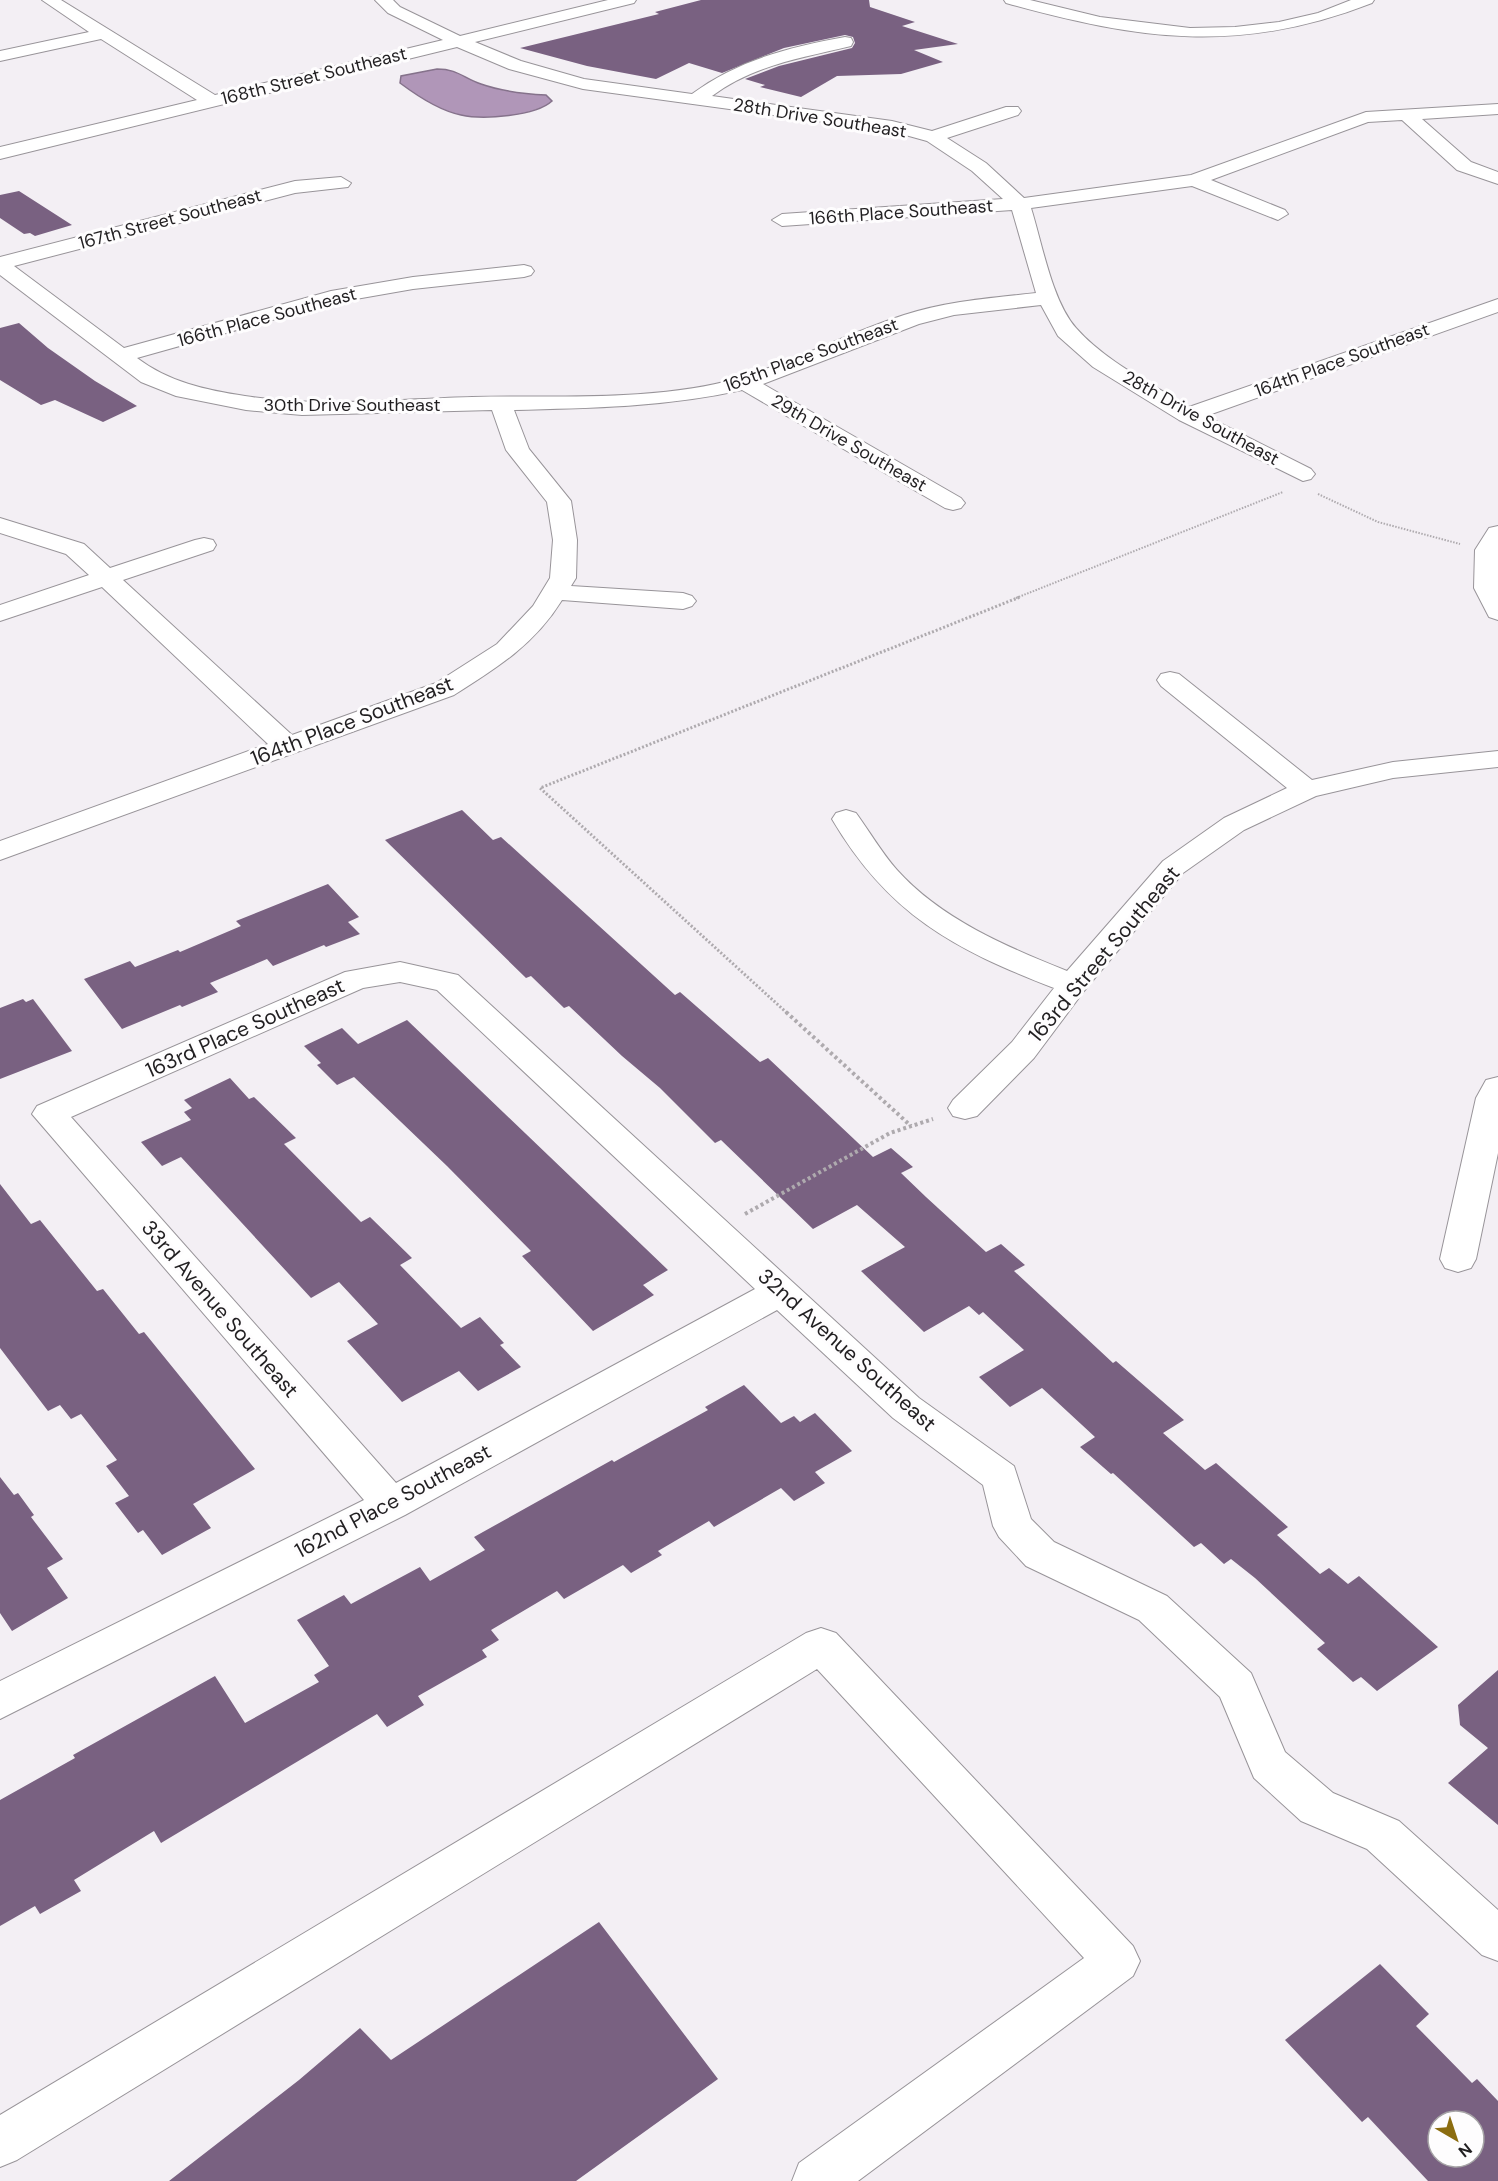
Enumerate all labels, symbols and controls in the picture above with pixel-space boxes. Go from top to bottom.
street label: 168th Street Southeast [219,41,409,111]
street label: 28th Drive Southeast [732,92,908,144]
street label: 167th Street Southeast [76,183,264,255]
street label: 166th Place Southeast [808,194,994,230]
street label: 166th Place Southeast [175,282,359,352]
street label: 165th Place Southeast [721,312,901,398]
street label: 164th Place Southeast [1251,317,1433,403]
street label: 28th Drive Southeast [1119,365,1283,471]
street label: 29th Drive Southeast [767,389,931,497]
street label: 30th Drive Southeast [263,393,441,417]
street label: 164th Place Southeast [247,669,457,773]
street label: 163rd Street Southeast [1022,860,1186,1048]
street label: 163rd Place Southeast [141,972,349,1084]
street label: 33rd Avenue Southeast [135,1214,305,1404]
street label: 32nd Avenue Southeast [752,1262,942,1438]
street label: 162nd Place Southeast [290,1437,496,1565]
north arrow [1426,2109,1486,2169]
text: N [1454,2138,1476,2162]

